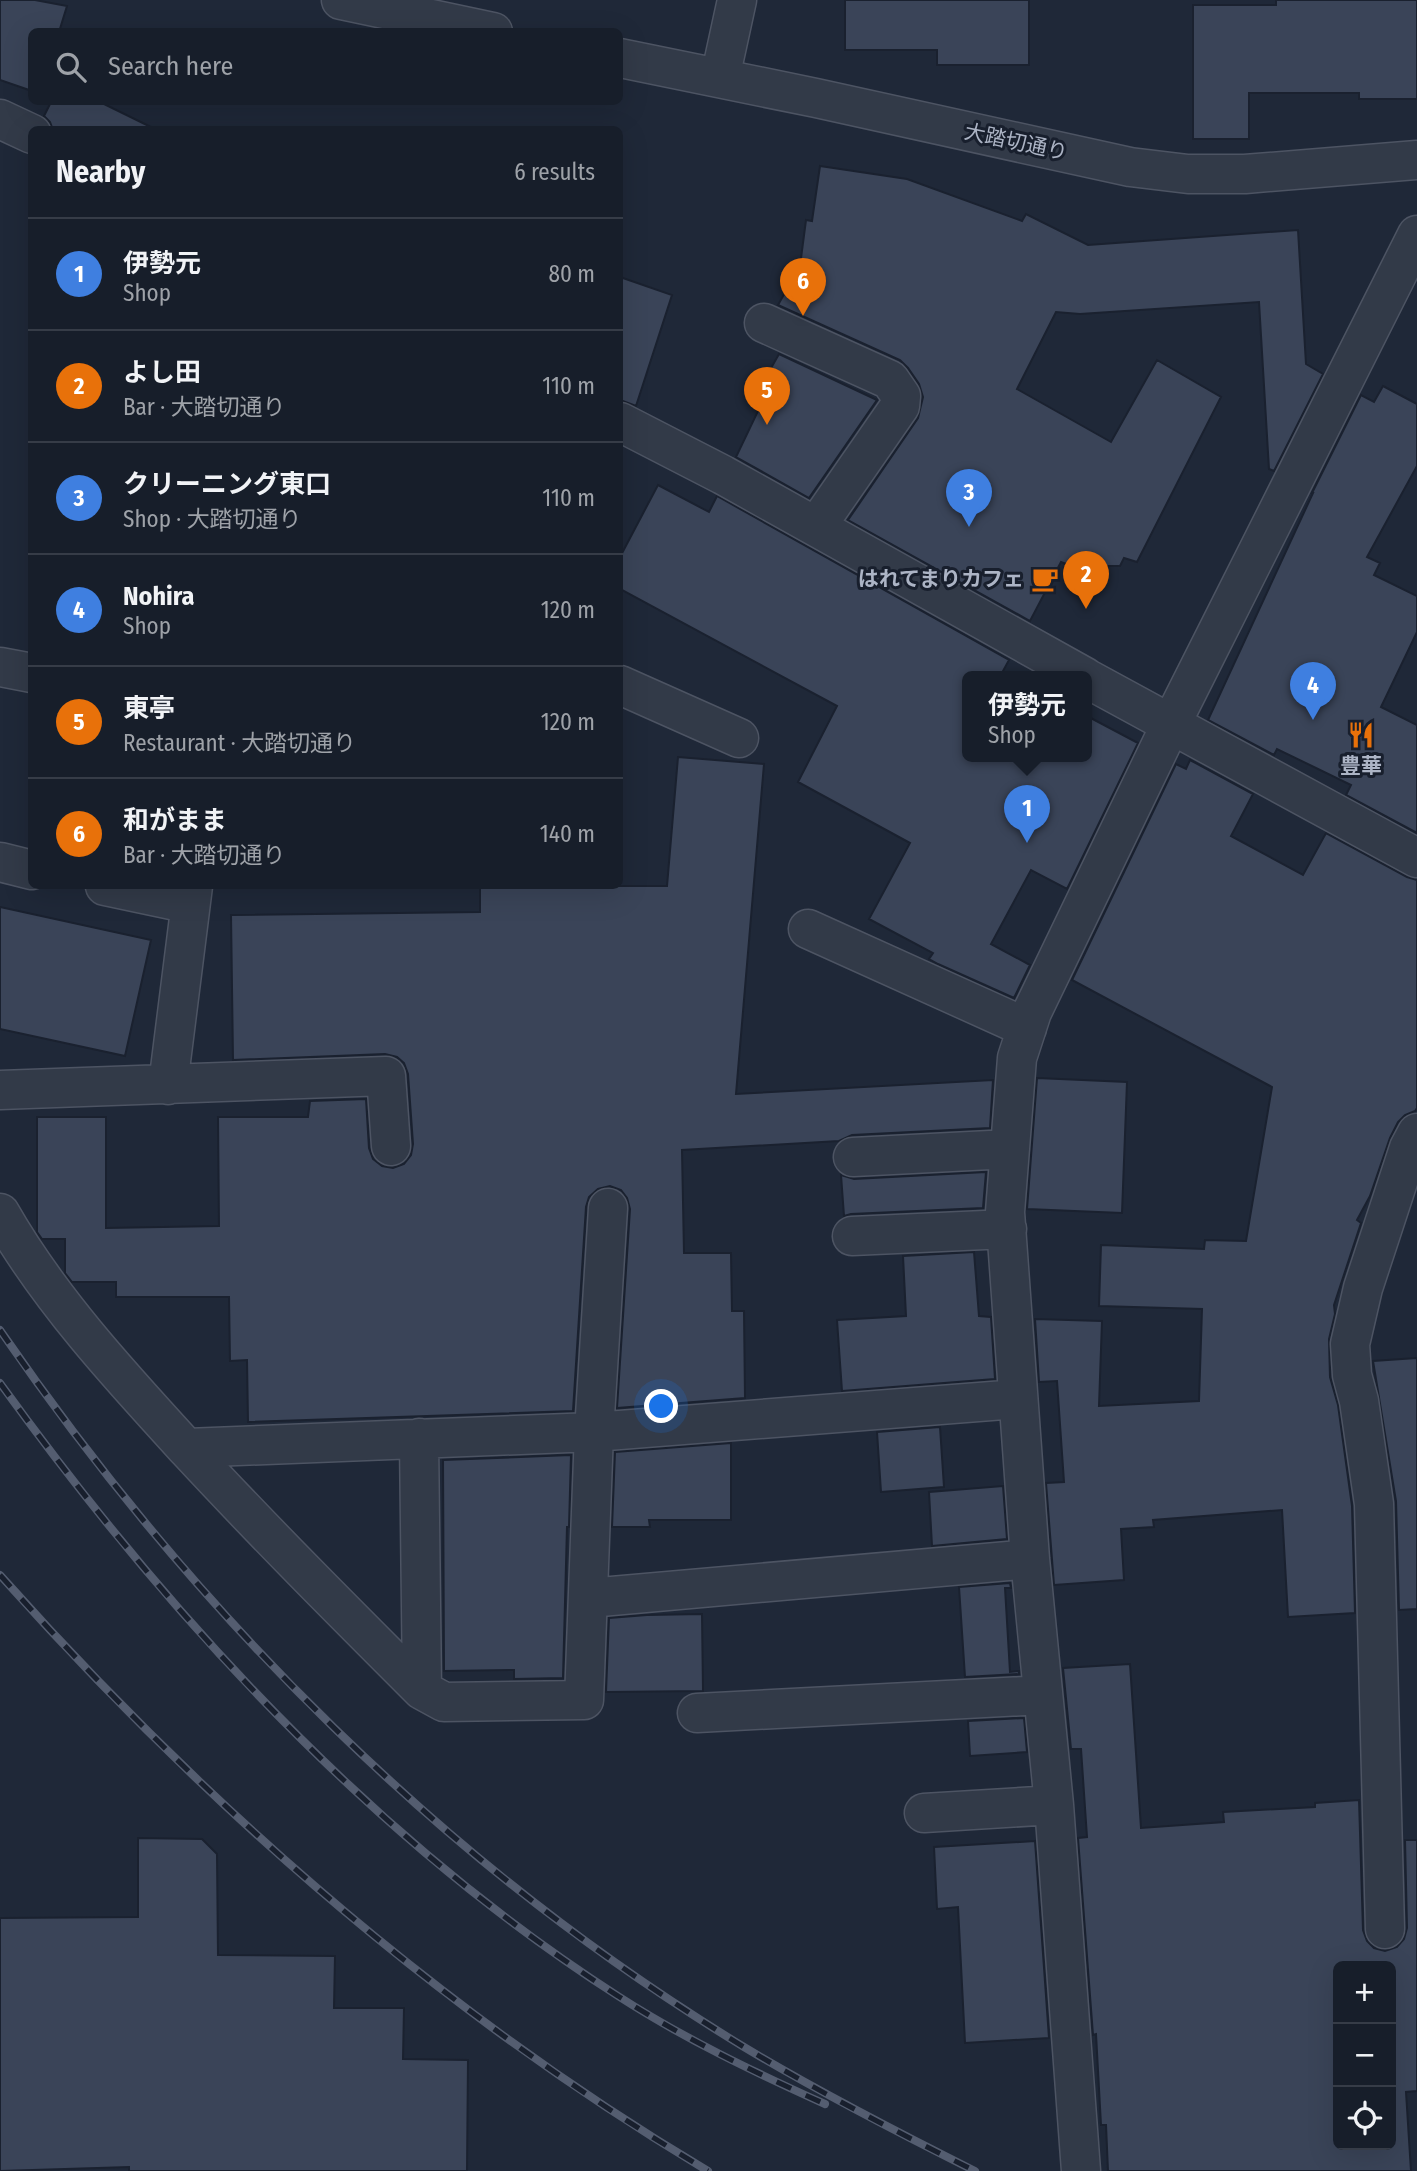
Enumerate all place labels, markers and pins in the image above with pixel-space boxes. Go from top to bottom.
pin: 6 [780,258,826,316]
pin: 5 [744,367,790,425]
pin: 3 [946,469,992,527]
pin: 2 [1063,551,1109,609]
cafe icon: はれてまりカフェ [1030,564,1060,594]
place label: はれてまりカフェ [858,566,1024,592]
pin: 4 [1290,662,1336,720]
restaurant icon: 豊華 [1346,720,1376,750]
place label: 豊華 [1340,753,1382,779]
pin: 1 [1004,785,1050,843]

